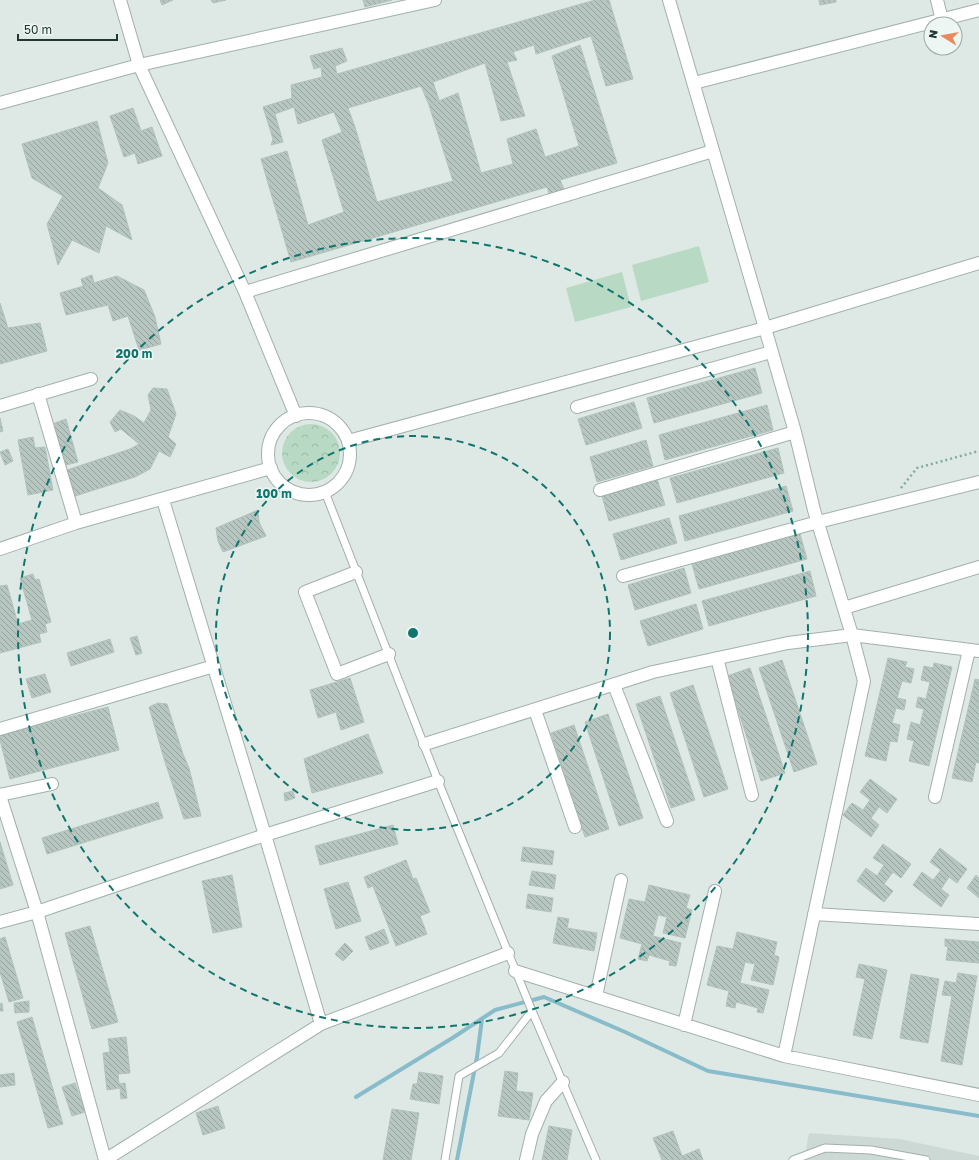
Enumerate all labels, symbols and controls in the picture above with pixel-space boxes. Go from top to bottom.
scale bar [18,16,117,42]
north arrow [923,16,963,56]
text: 50 m [24,22,52,37]
text: N [926,29,940,39]
text: 200 m [116,346,152,361]
text: 100 m [256,486,292,501]
centre of rings [406,626,420,640]

